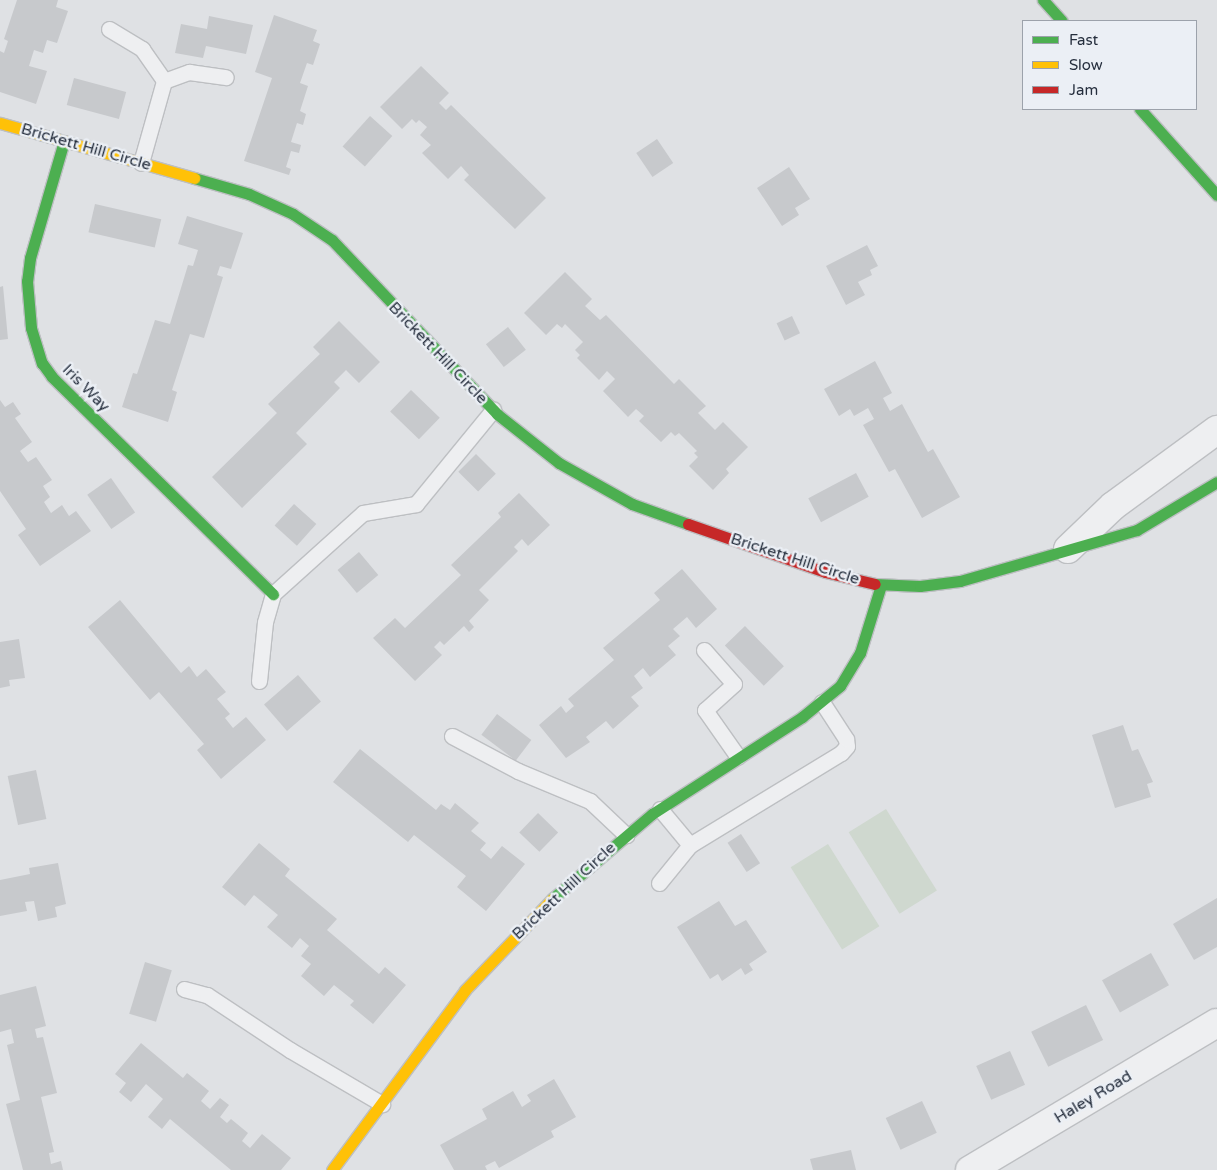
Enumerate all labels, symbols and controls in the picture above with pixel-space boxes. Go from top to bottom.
legend [1022,20,1197,110]
text: Fast [1069,31,1098,49]
text: Slow [1069,56,1103,74]
text: Jam [1069,81,1098,99]
street label: Brickett Hill Circle [19,119,153,175]
street label: Brickett Hill Circle [384,298,492,408]
street label: Iris Way [58,360,114,416]
street label: Brickett Hill Circle [728,529,862,589]
street label: Brickett Hill Circle [508,838,620,944]
street label: Haley Road [1051,1066,1135,1128]

